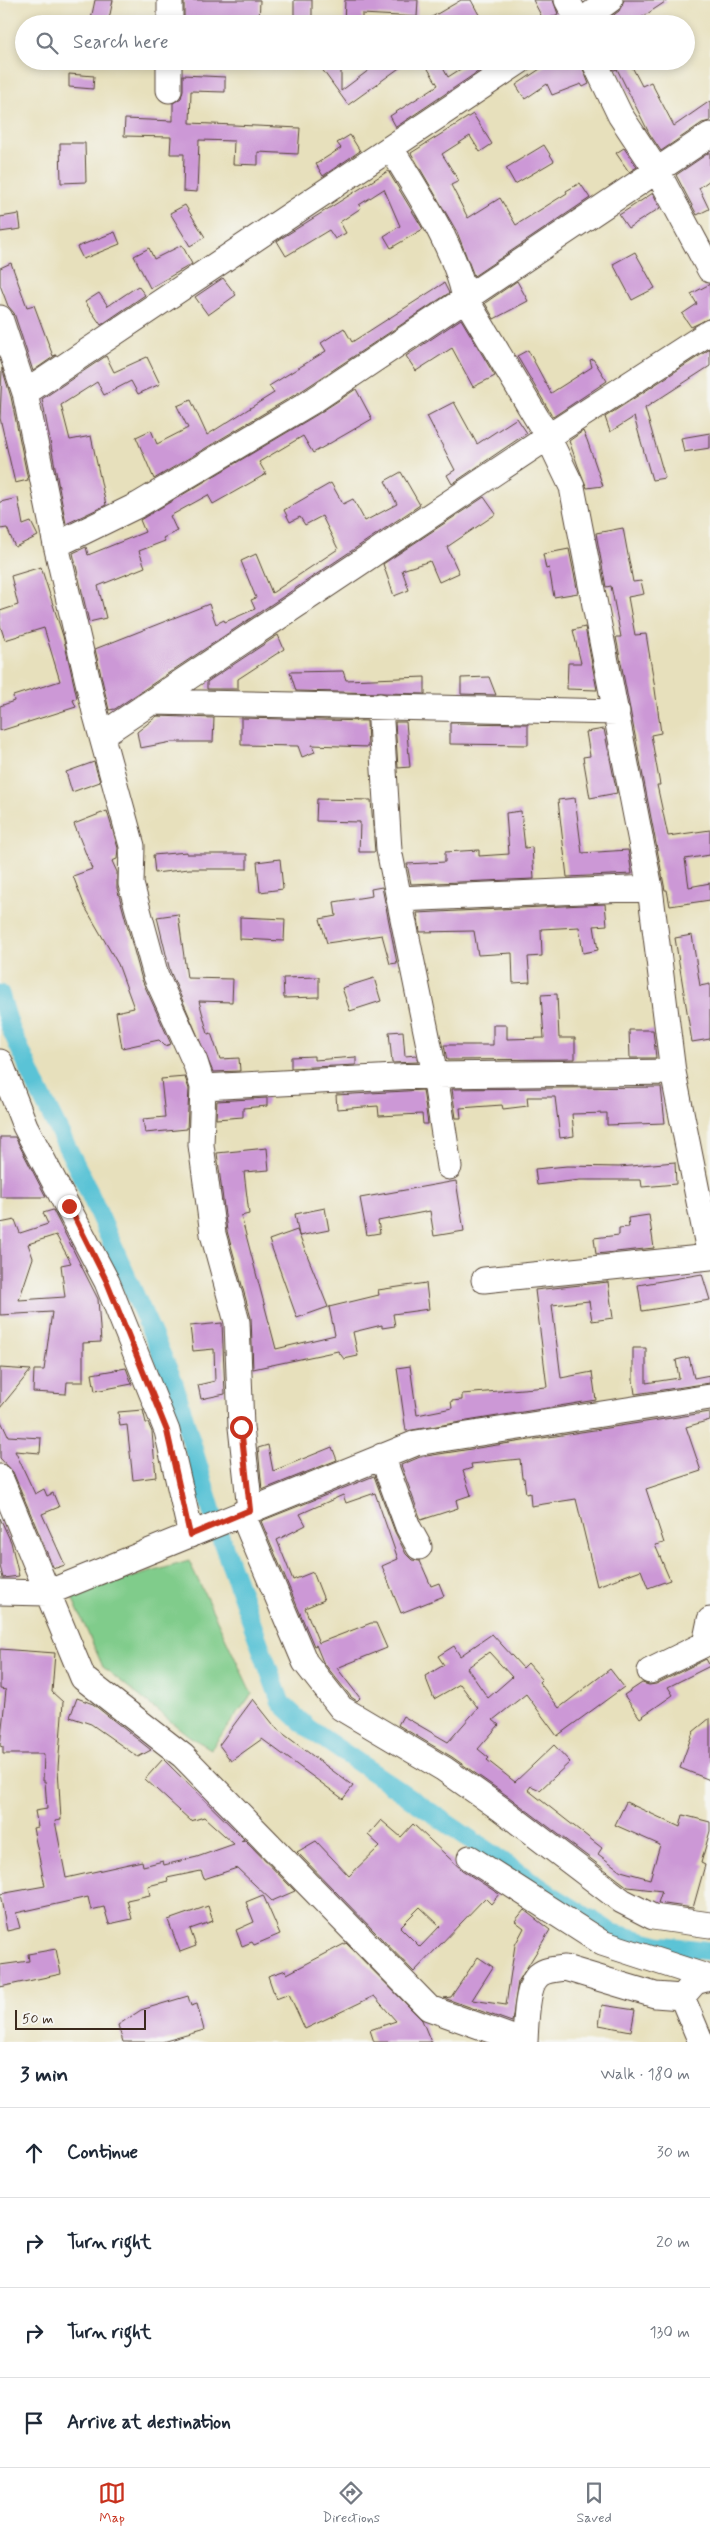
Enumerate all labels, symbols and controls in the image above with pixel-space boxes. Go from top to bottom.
search box [15,15,695,70]
icon: search [33,29,61,57]
text: Search here [73,30,169,55]
route end [58,1195,81,1218]
route start [230,1416,253,1439]
scale bar [15,2007,146,2030]
text: 50 m [22,2010,53,2028]
text: 3 min [20,2061,68,2089]
text: Walk · 180 m [601,2064,690,2085]
icon: ahead [20,2139,48,2167]
text: Continue [67,2140,138,2165]
text: 30 m [657,2142,690,2163]
icon: right [20,2229,48,2257]
text: Turn right [67,2230,151,2255]
text: 20 m [656,2232,690,2253]
icon: right [20,2319,48,2347]
text: Turn right [67,2320,151,2345]
text: 130 m [649,2322,690,2343]
icon: arrive [20,2409,48,2437]
text: Arrive at destination [67,2410,231,2435]
tab: Map [98,2479,126,2527]
tab: Directions [323,2479,380,2527]
tab: Saved [576,2479,612,2527]

